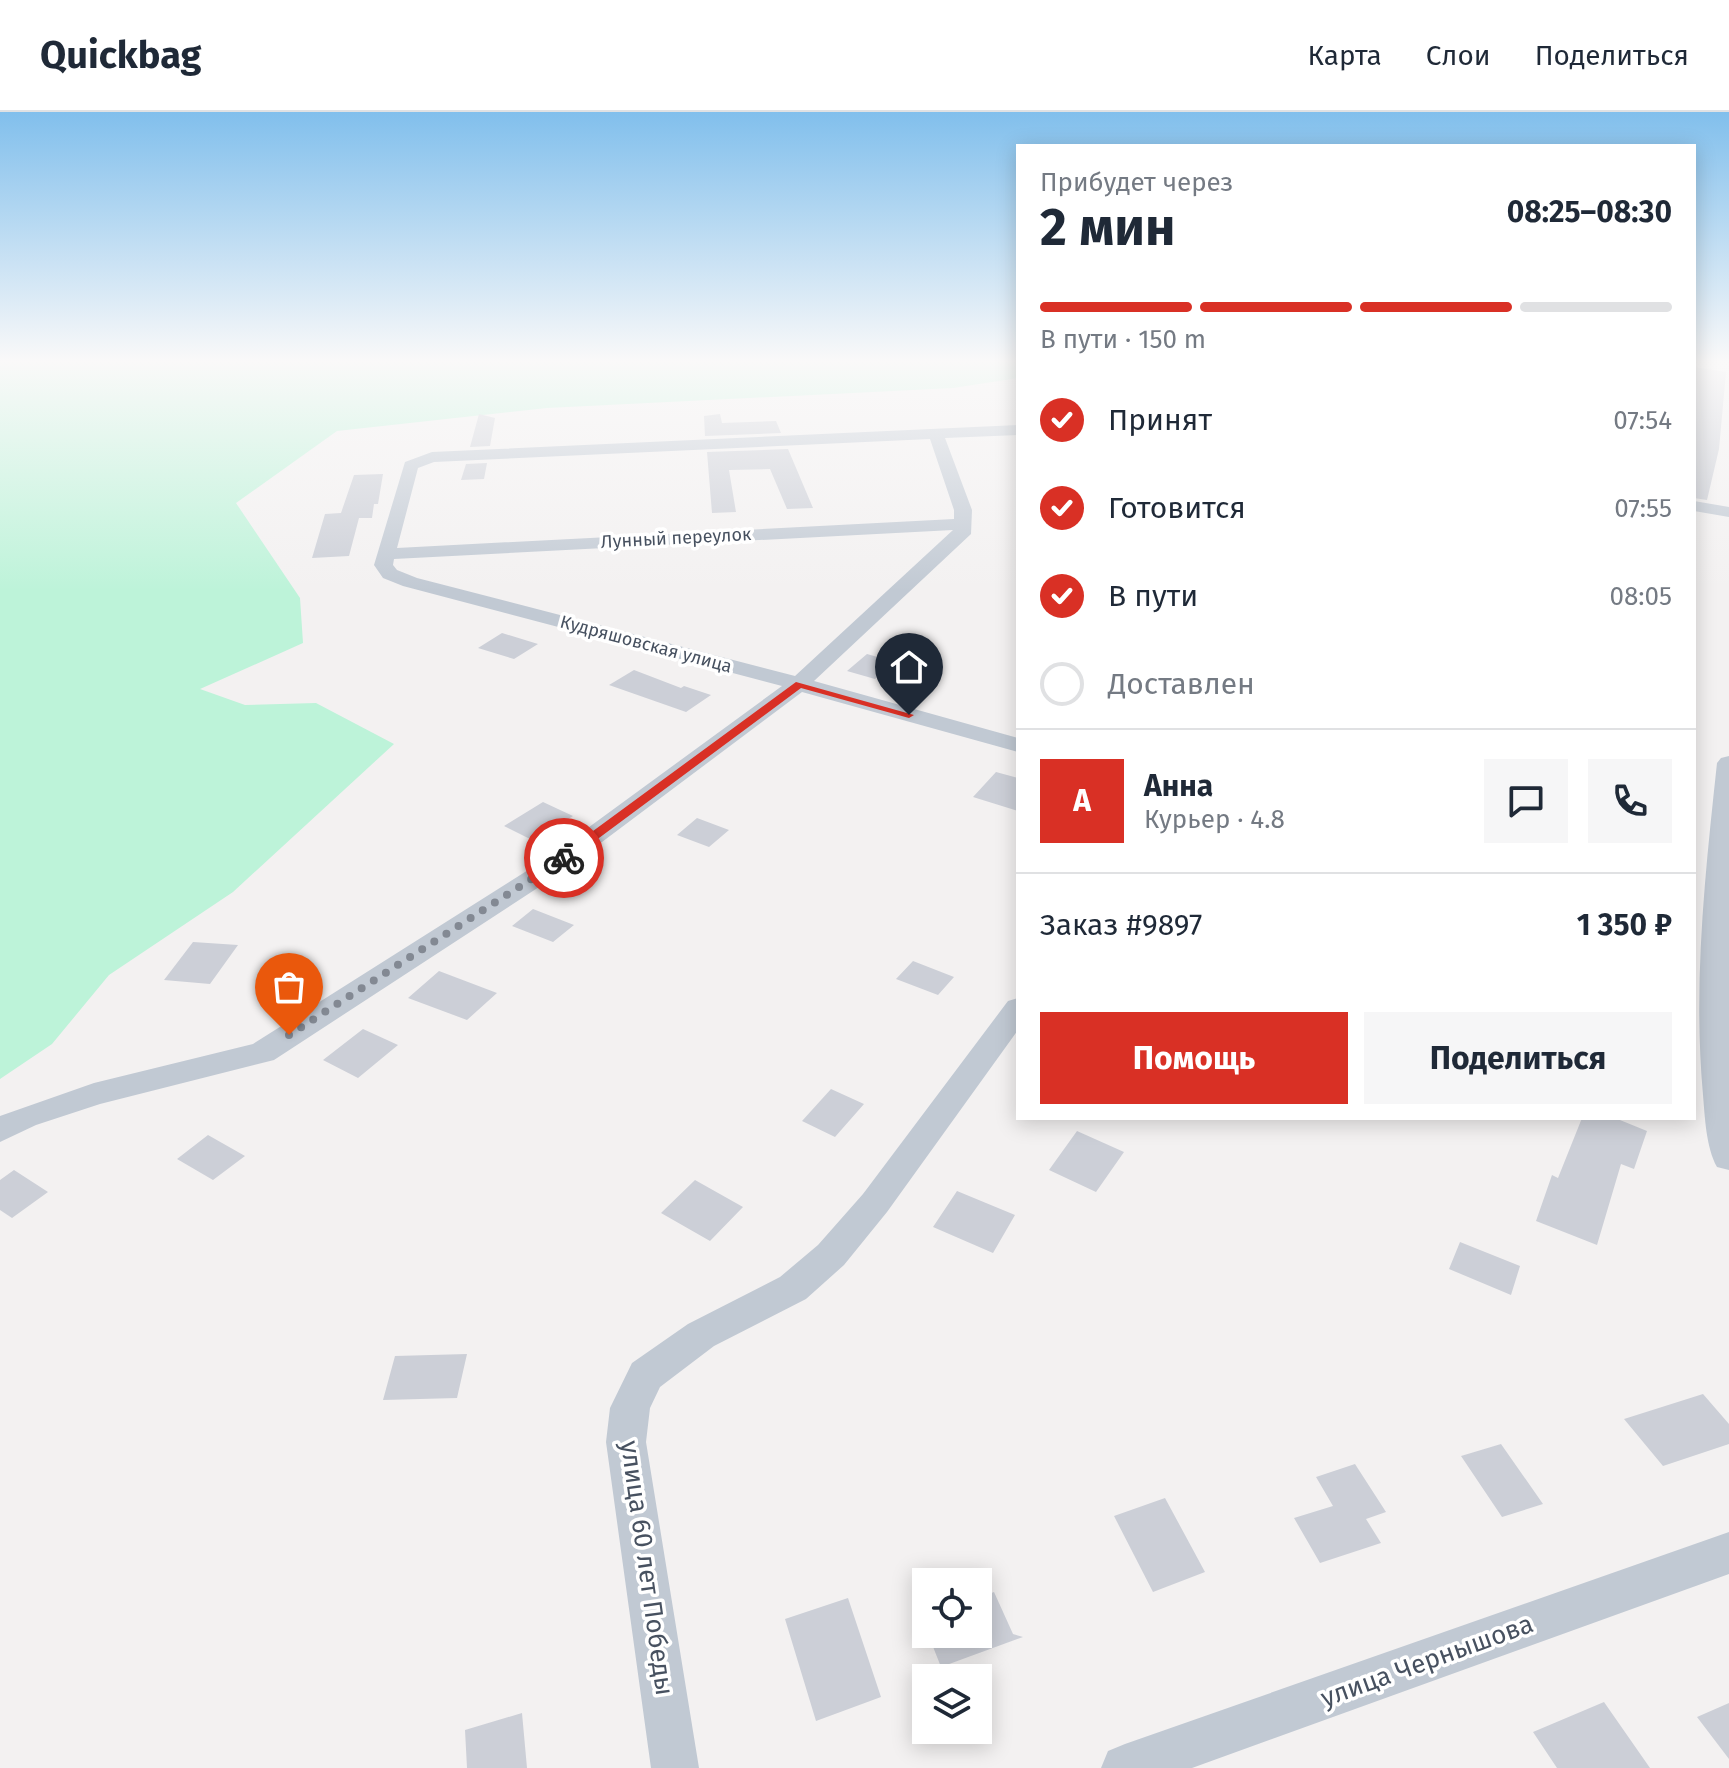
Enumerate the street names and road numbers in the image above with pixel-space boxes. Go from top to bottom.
street label: Лунный переулок [600,523,752,553]
street label: Кудряшовская улица [558,610,734,678]
street label: улица 60 лет Победы [614,1439,680,1697]
street label: улица Чернышова [1317,1608,1537,1714]

